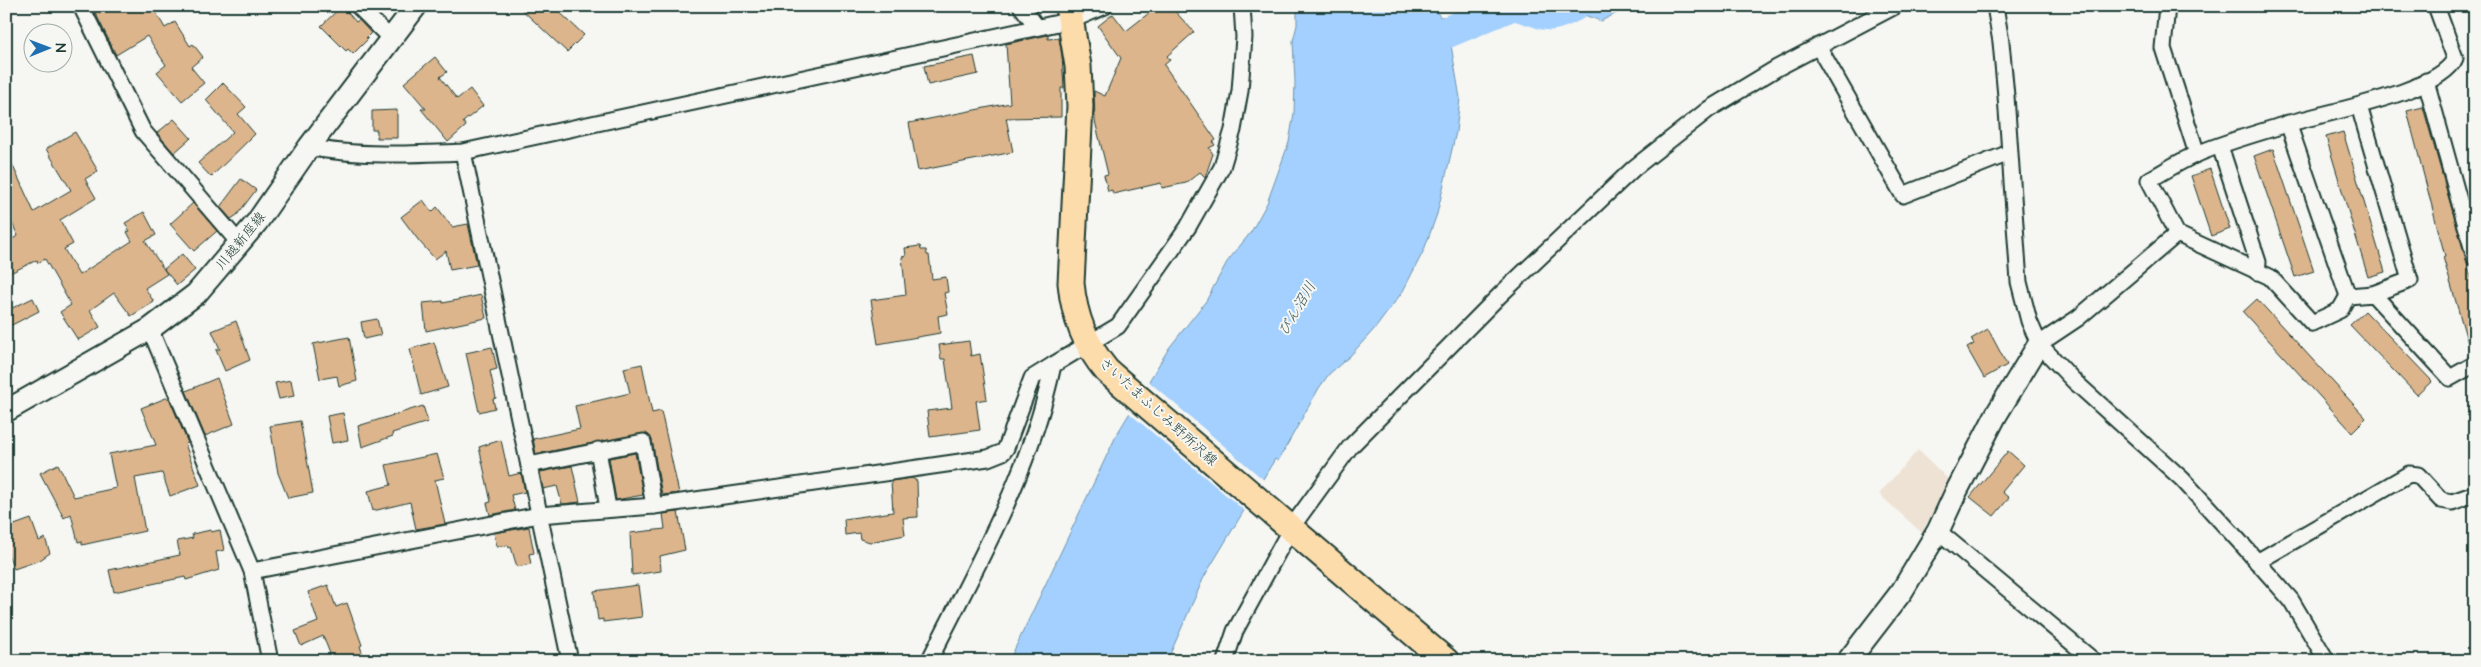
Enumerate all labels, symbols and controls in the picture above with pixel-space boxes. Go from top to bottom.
north arrow [22,22,72,72]
text: N [50,43,70,53]
street label: 川越新座線 [211,208,271,274]
water label: びん沼川 [1273,278,1321,340]
street label: さいたまふじみ野所沢線 [1094,353,1222,471]

